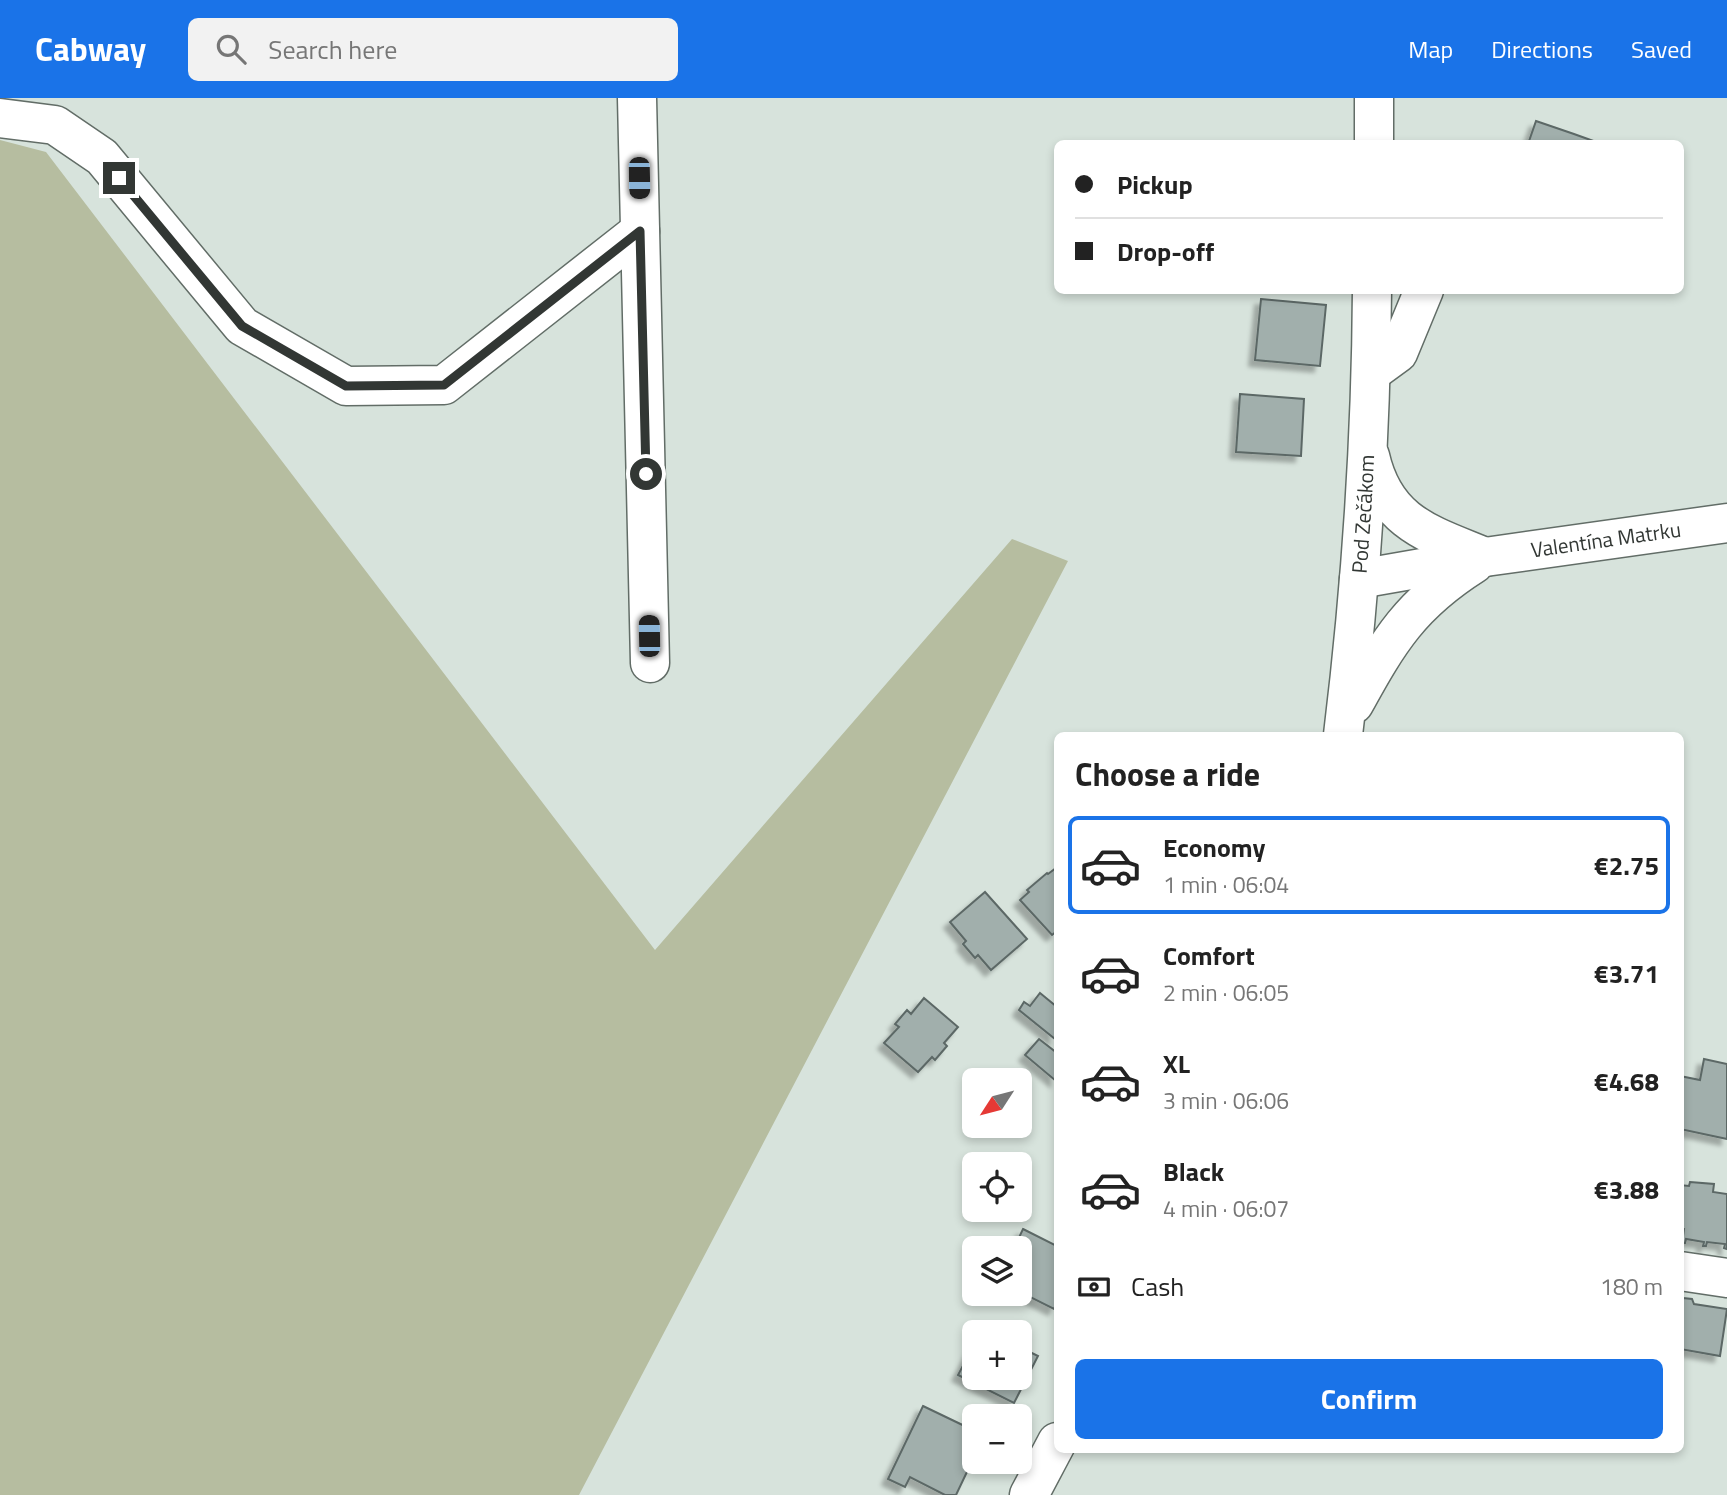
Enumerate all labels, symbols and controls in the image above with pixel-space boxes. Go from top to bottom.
search box [188,18,678,81]
text: Cabway [35,24,146,74]
icon: search [212,30,250,68]
text: Search here [268,30,397,69]
text: Map [1408,31,1453,67]
text: Directions [1491,31,1593,67]
text: Saved [1631,31,1692,67]
car [629,157,650,199]
route end [103,162,135,194]
text: Pickup [1117,165,1193,204]
text: Drop-off [1117,232,1214,271]
street label: Pod Zečákom [1343,454,1382,575]
route start [630,458,662,490]
street label: Valentína Matrku [1529,513,1683,565]
car [639,615,660,657]
text: Choose a ride [1075,750,1260,798]
text: Economy [1163,828,1265,867]
icon: car [1079,834,1142,897]
text: €2.75 [1594,846,1659,885]
text: 1 min · 06:04 [1163,867,1289,902]
text: Comfort [1163,936,1255,975]
icon: car [1079,942,1142,1005]
text: €3.71 [1594,954,1659,993]
text: 2 min · 06:05 [1163,975,1289,1010]
text: XL [1163,1044,1190,1083]
icon: car [1079,1050,1142,1113]
text: €4.68 [1594,1062,1659,1101]
north arrow [962,1068,1032,1138]
map controls [962,1068,1032,1474]
text: 3 min · 06:06 [1163,1083,1289,1118]
button: locate [962,1152,1032,1222]
text: Black [1163,1152,1224,1191]
icon: car [1079,1158,1142,1221]
text: €3.88 [1594,1170,1659,1209]
text: 4 min · 06:07 [1163,1191,1289,1226]
button: layers [962,1236,1032,1306]
text: Cash [1131,1267,1184,1306]
icon: cash [1075,1268,1113,1306]
text: 180 m [1600,1269,1663,1304]
button: + [962,1320,1032,1390]
button: Confirm [1075,1359,1663,1439]
button: − [962,1404,1032,1474]

